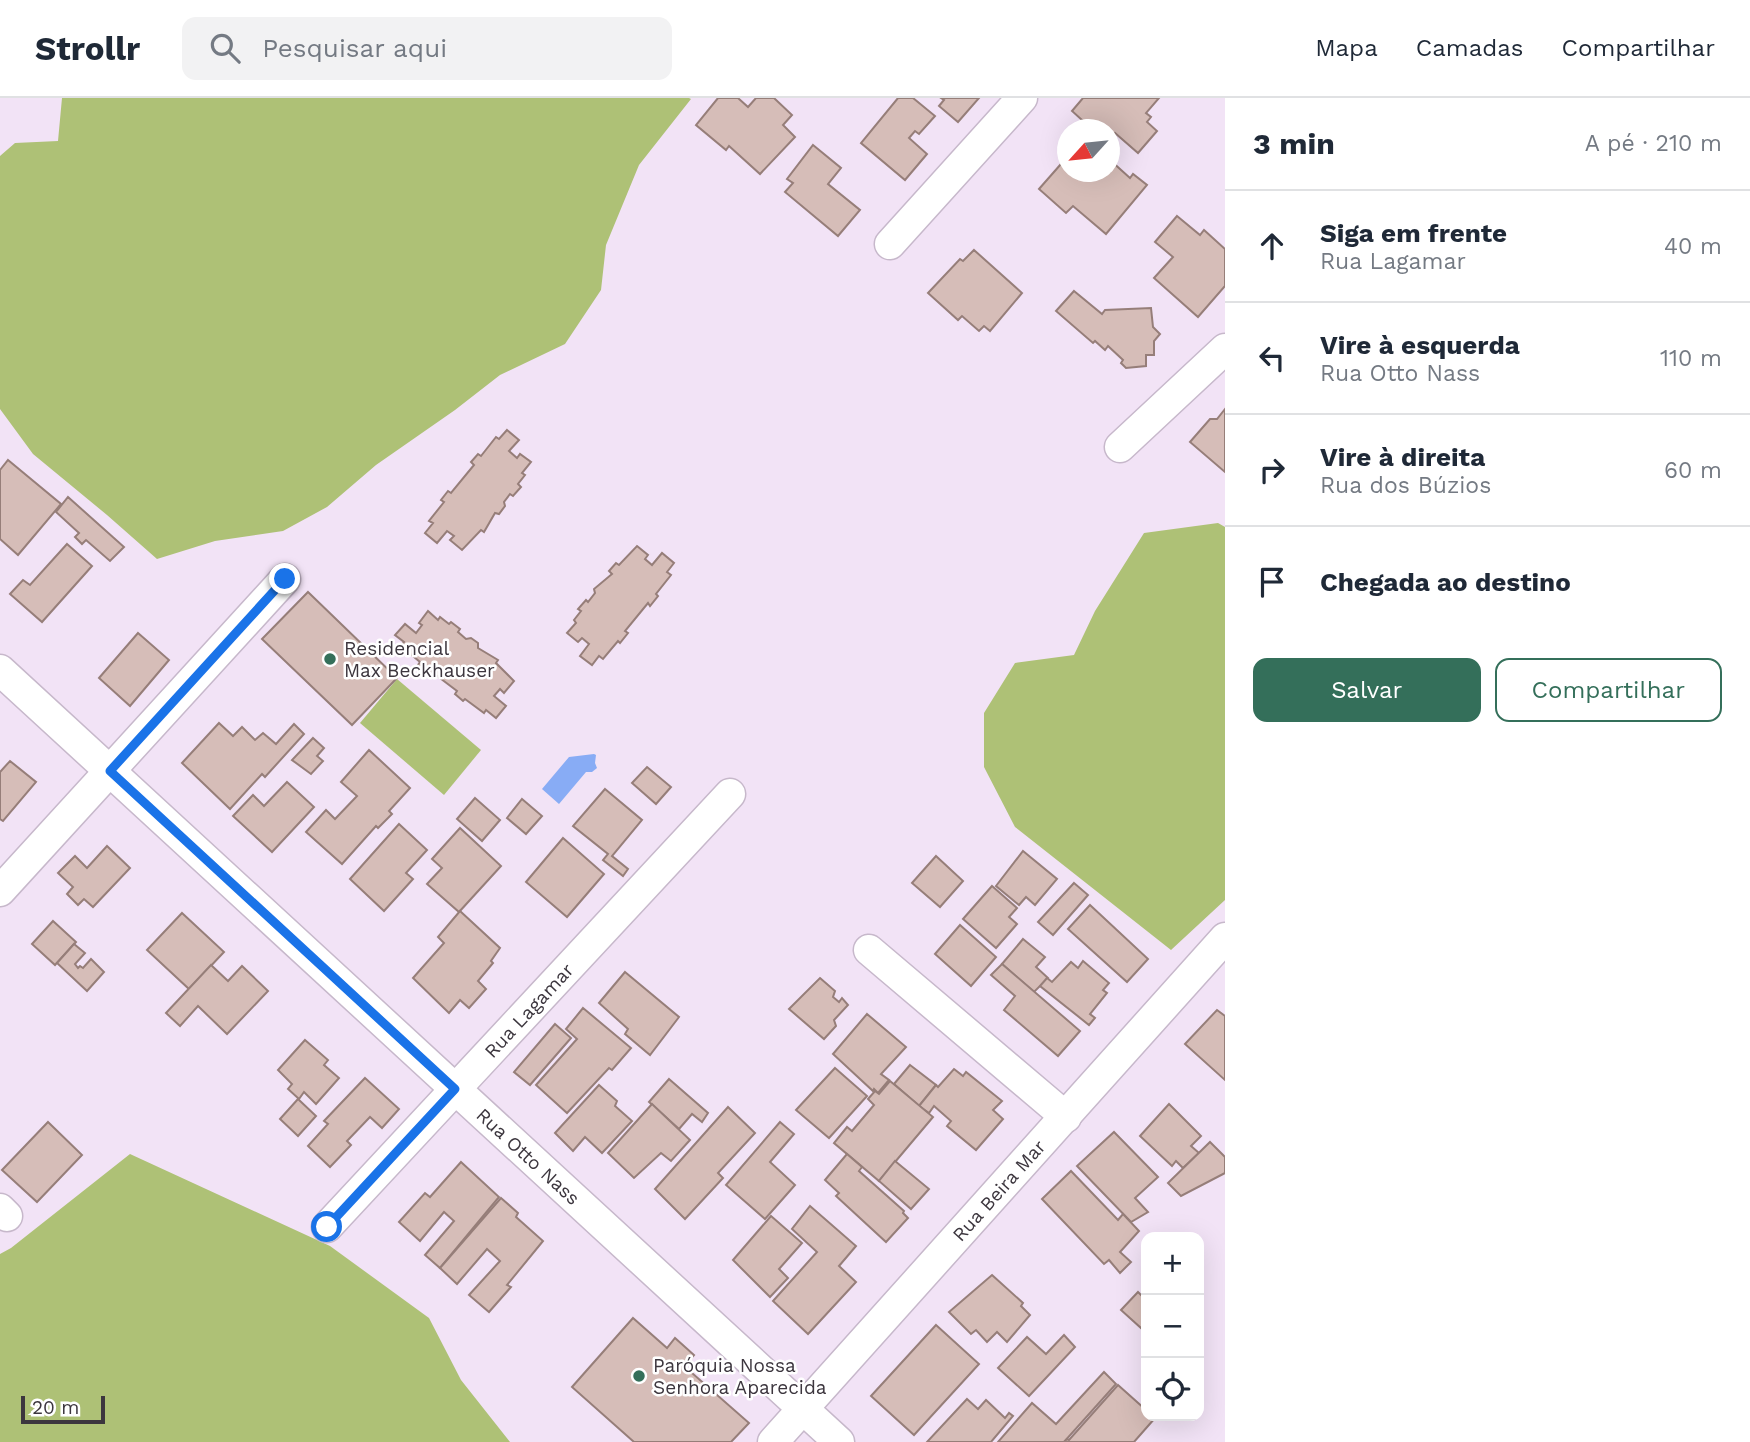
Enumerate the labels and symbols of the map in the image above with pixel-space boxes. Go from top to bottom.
north arrow [1057,119,1120,182]
route end [269,563,300,594]
place label: Residencial Max Beckhauser [344,637,495,682]
marker: Residencial Max Beckhauser [322,651,338,667]
street label: Rua Lagamar [480,959,579,1063]
street label: Rua Otto Nass [472,1103,585,1210]
street label: Rua Beira Mar [948,1135,1051,1246]
route start [311,1211,342,1242]
place label: Paróquia Nossa Senhora Aparecida [653,1354,827,1399]
marker: Paróquia Nossa Senhora Aparecida [631,1368,647,1384]
scale bar [21,1393,105,1425]

